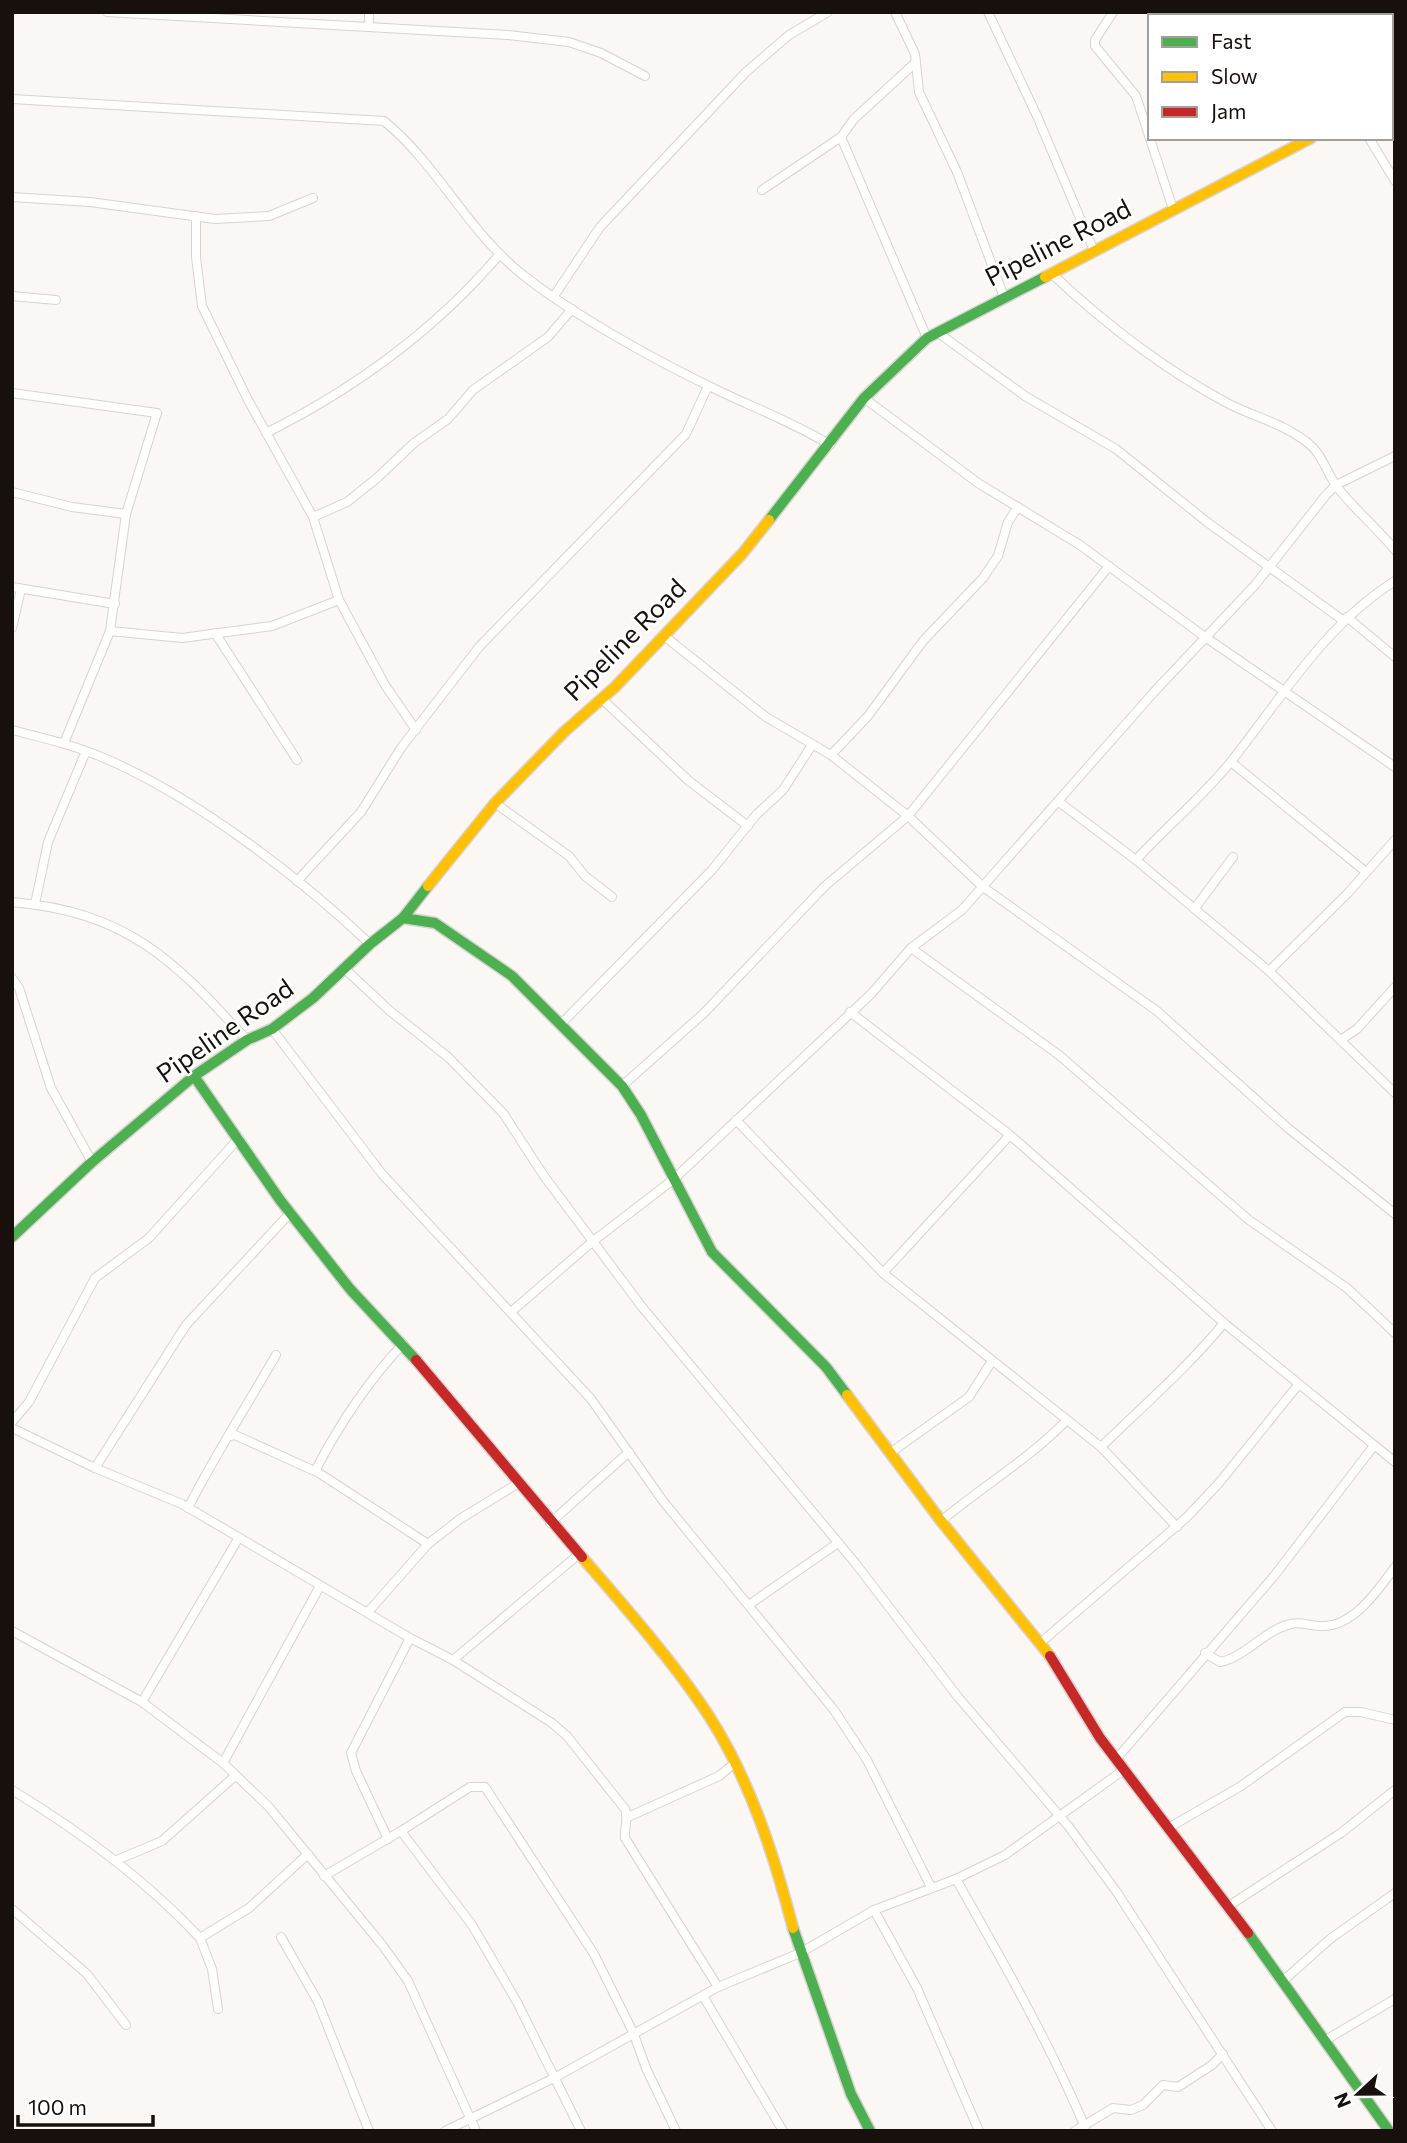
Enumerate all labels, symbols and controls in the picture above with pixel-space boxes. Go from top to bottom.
legend [1148,14,1393,140]
text: Fast [1211,28,1252,53]
text: Slow [1211,63,1258,88]
text: Jam [1211,98,1246,123]
street label: Pipeline Road [979,192,1135,292]
street label: Pipeline Road [557,572,691,706]
street label: Pipeline Road [150,971,298,1088]
north arrow [1323,2059,1393,2129]
scale bar [18,2084,152,2128]
text: N [1328,2090,1355,2111]
text: 100 m [28,2094,87,2119]

